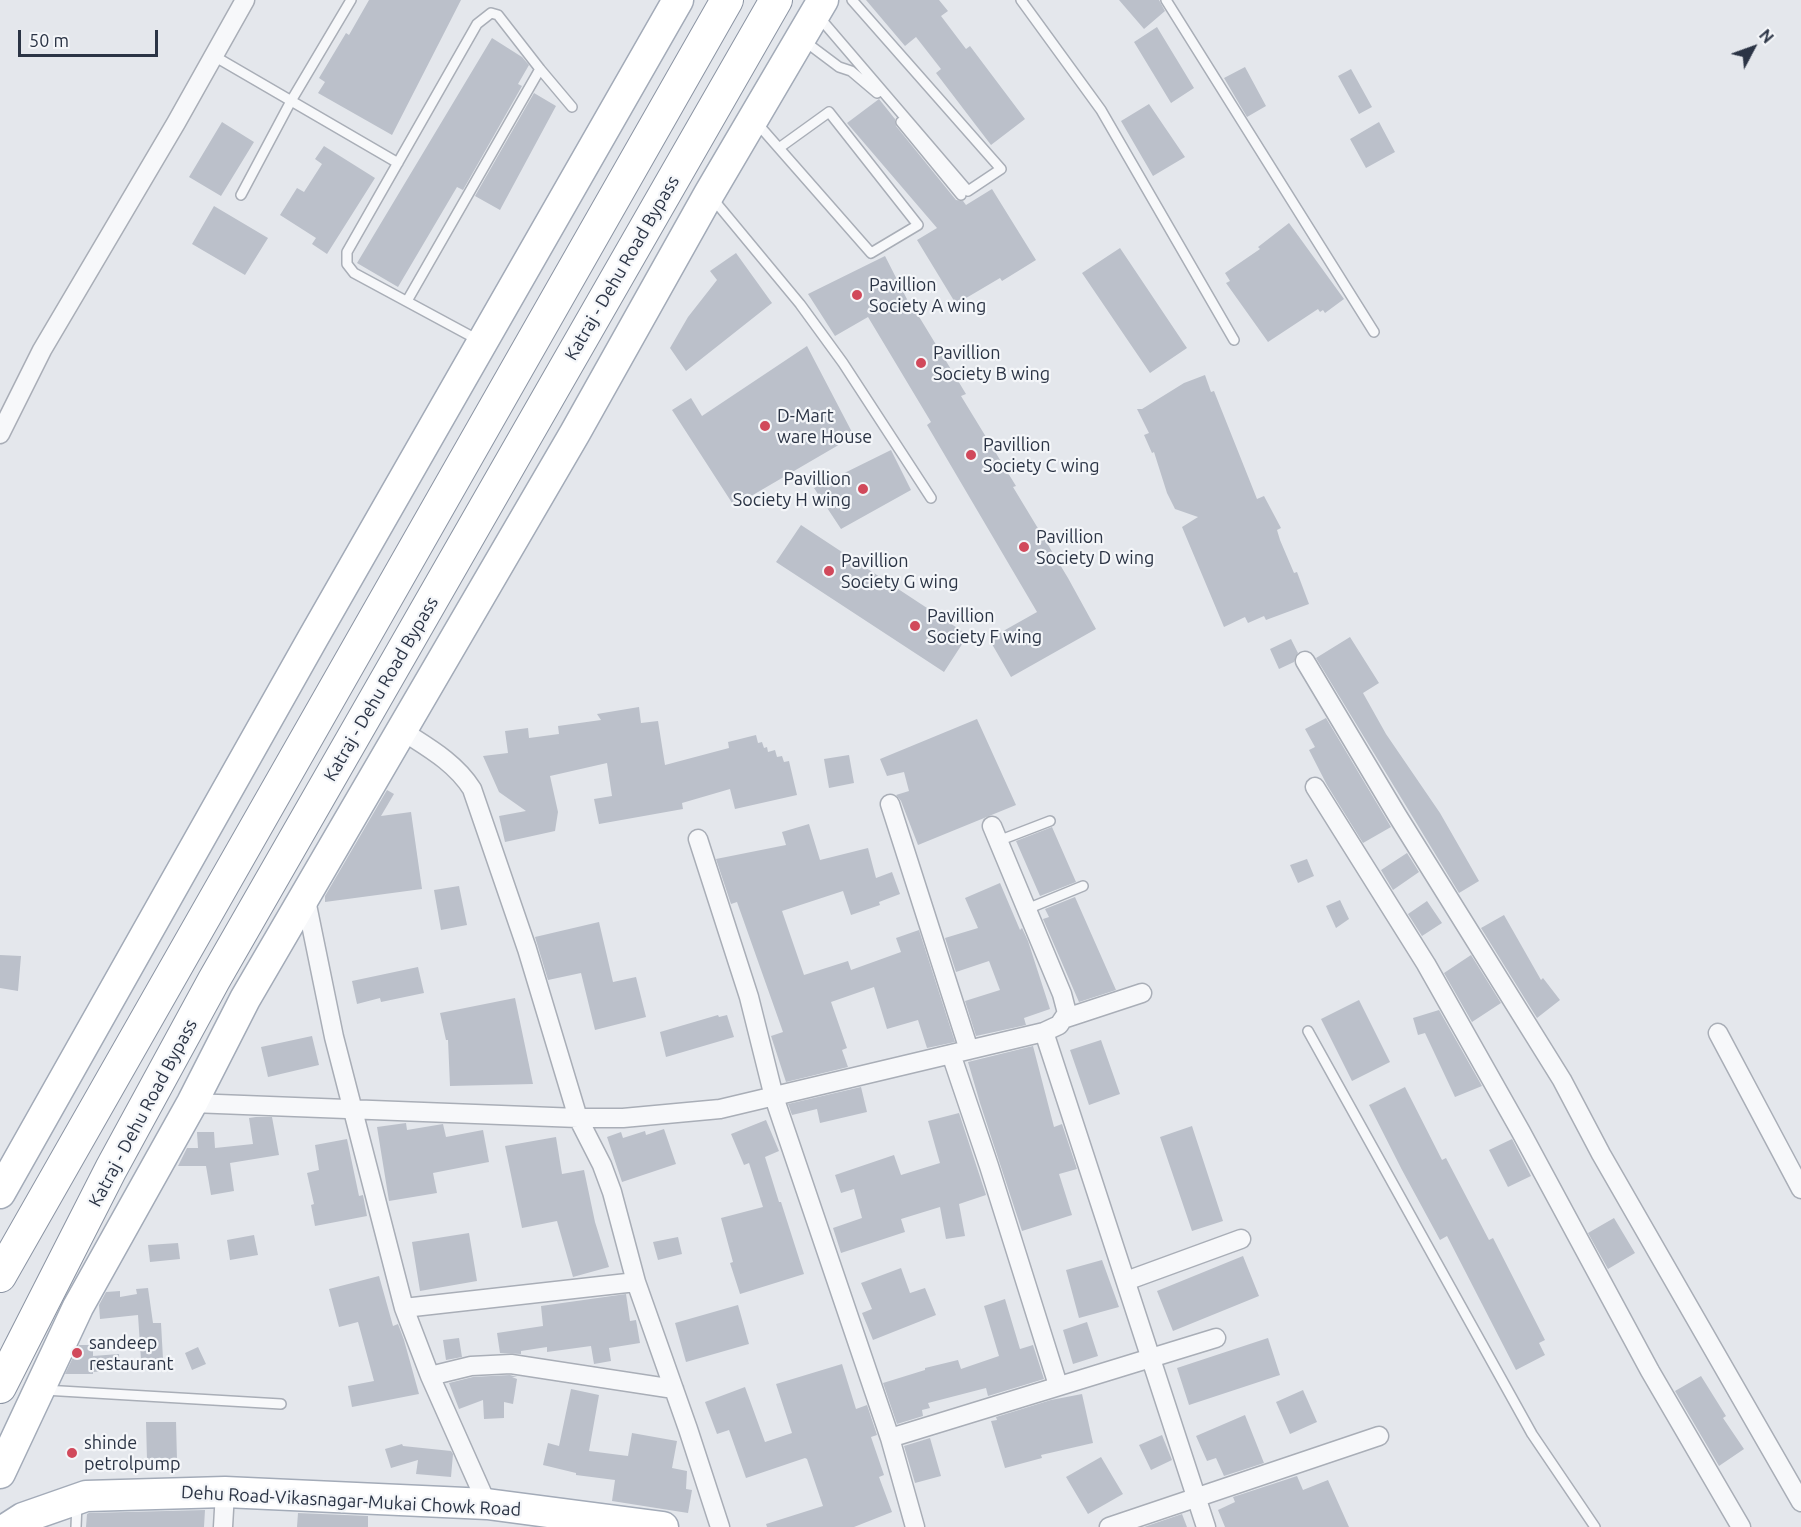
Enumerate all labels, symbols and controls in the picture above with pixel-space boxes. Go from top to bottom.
scale bar [21,18,160,56]
north arrow [1723,18,1783,78]
text: N [1756,26,1777,47]
text: 50 m [29,30,69,50]
street label: Katraj - Dehu Road Bypass [560,172,684,364]
place label: Pavillion Society A wing [869,274,986,316]
marker: Pavillion Society A wing [850,288,864,302]
place label: Pavillion Society B wing [933,342,1050,385]
marker: Pavillion Society B wing [914,356,928,370]
place label: D-Mart ware House [777,405,872,448]
marker: D-Mart ware House [758,419,772,433]
place label: Pavillion Society C wing [983,434,1100,476]
marker: Pavillion Society C wing [964,448,978,462]
place label: Pavillion Society H wing [733,468,851,510]
marker: Pavillion Society H wing [856,482,870,496]
place label: Pavillion Society D wing [1036,526,1154,568]
marker: Pavillion Society D wing [1017,540,1031,554]
place label: Pavillion Society G wing [841,550,959,592]
marker: Pavillion Society G wing [822,564,836,578]
street label: Katraj - Dehu Road Bypass [319,593,443,785]
place label: Pavillion Society F wing [927,605,1042,648]
marker: Pavillion Society F wing [908,619,922,633]
street label: Katraj - Dehu Road Bypass [84,1015,202,1211]
place label: sandeep restaurant [89,1332,174,1374]
marker: sandeep restaurant [70,1346,84,1360]
place label: shinde petrolpump [84,1432,180,1474]
marker: shinde petrolpump [65,1446,79,1460]
street label: Dehu Road-Vikasnagar-Mukai Chowk Road [180,1481,522,1521]

